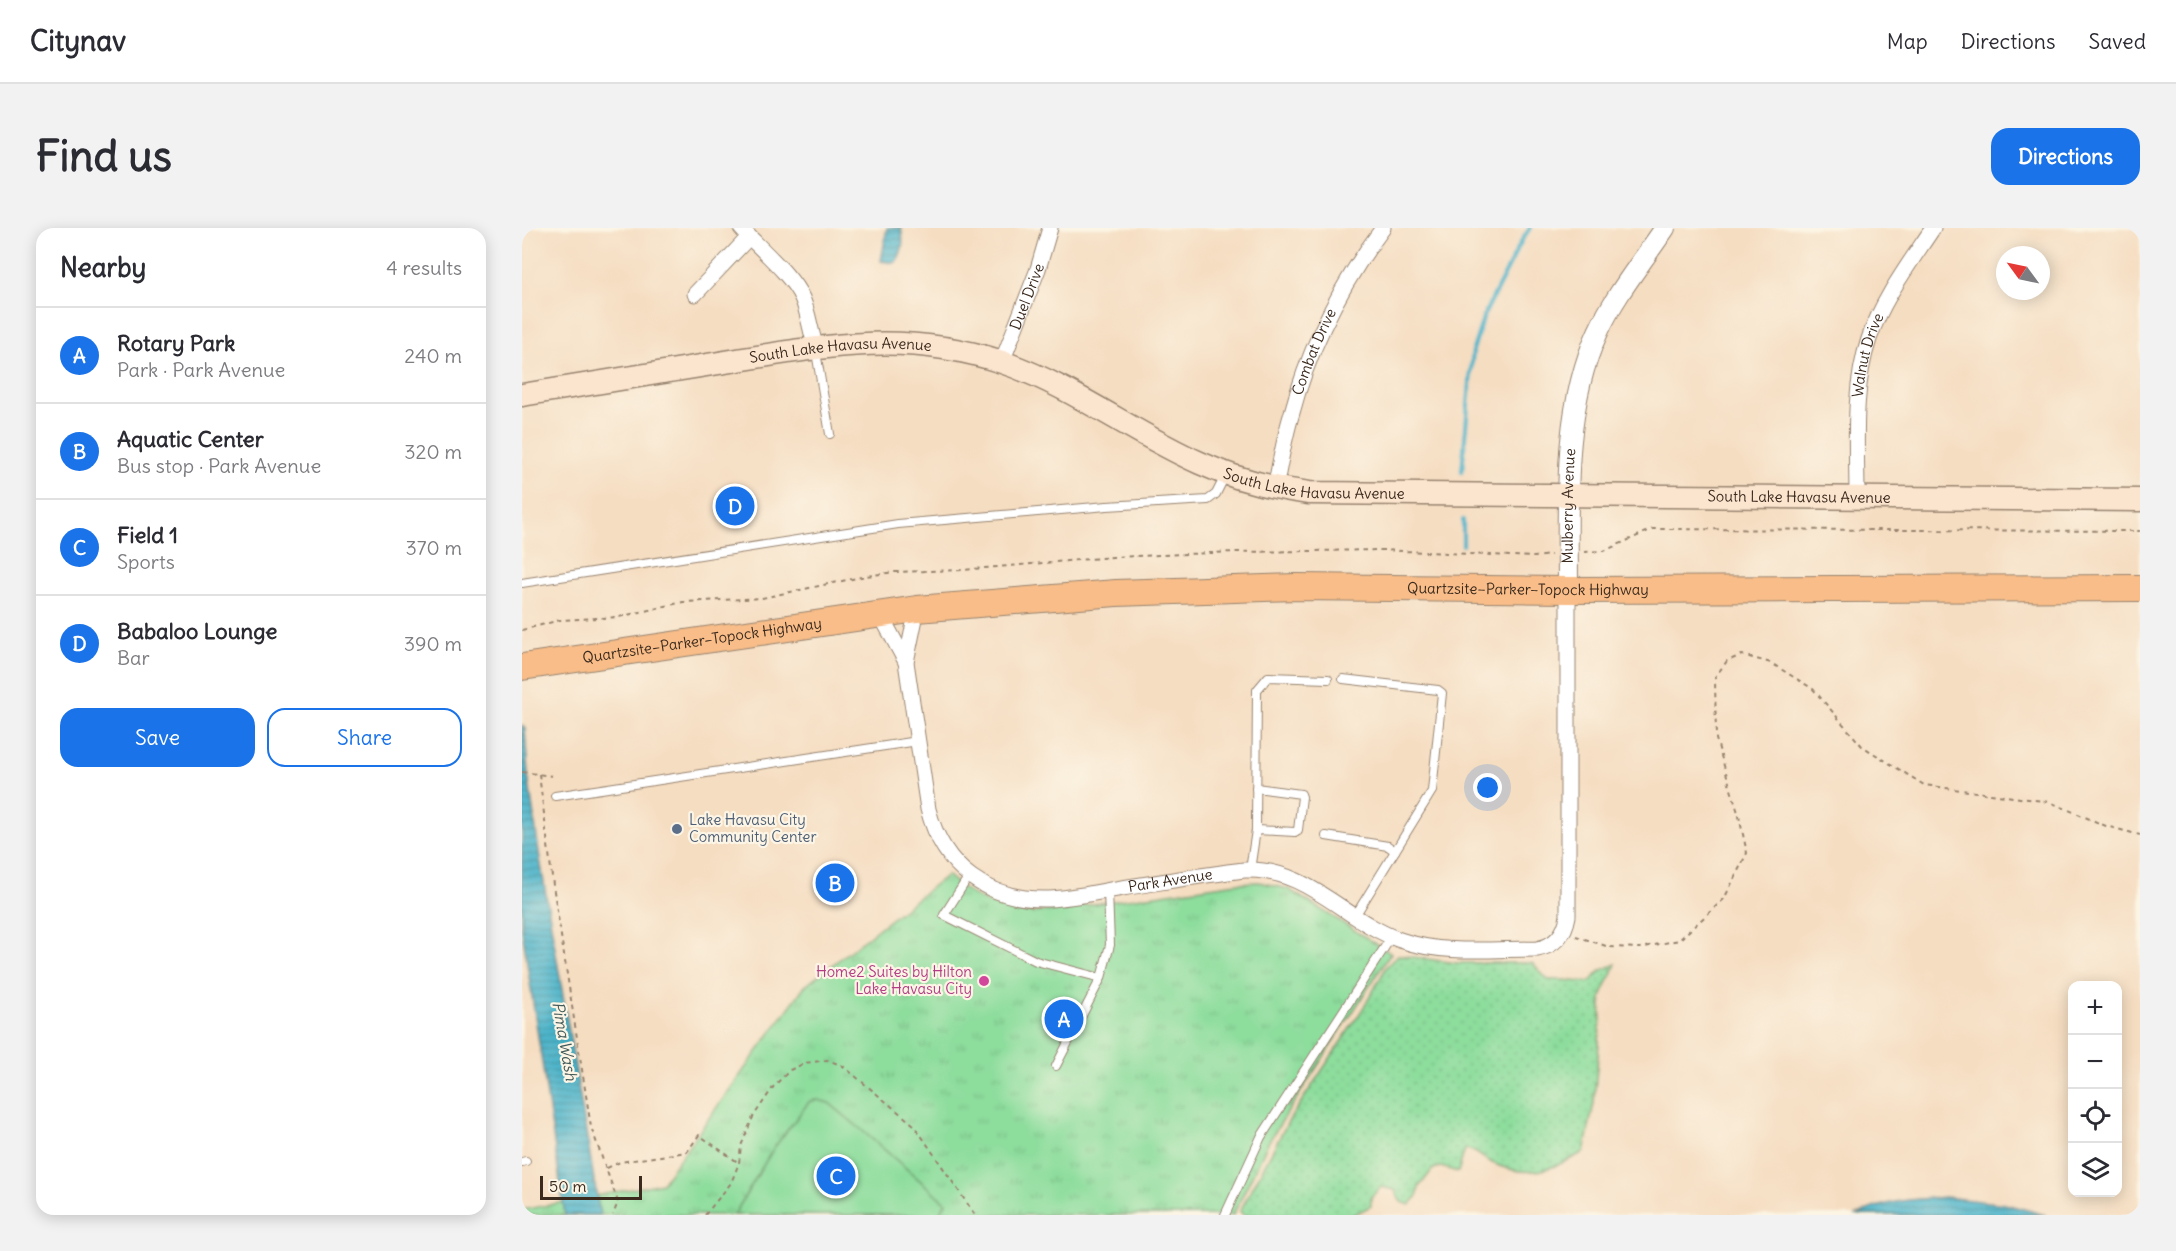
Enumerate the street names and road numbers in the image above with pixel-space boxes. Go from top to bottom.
street label: Duel Drive [1005,261,1048,333]
street label: Combat Drive [1288,305,1340,398]
street label: Walnut Drive [1848,310,1887,398]
street label: South Lake Havasu Avenue [748,333,933,367]
street label: Mulberry Avenue [1558,448,1579,564]
street label: South Lake Havasu Avenue [1221,463,1405,503]
street label: South Lake Havasu Avenue [1707,486,1891,507]
street label: Quartzsite–Parker–Topock Highway [1407,578,1649,599]
street label: Quartzsite–Parker–Topock Highway [581,613,823,667]
street label: Park Avenue [1127,864,1214,896]

